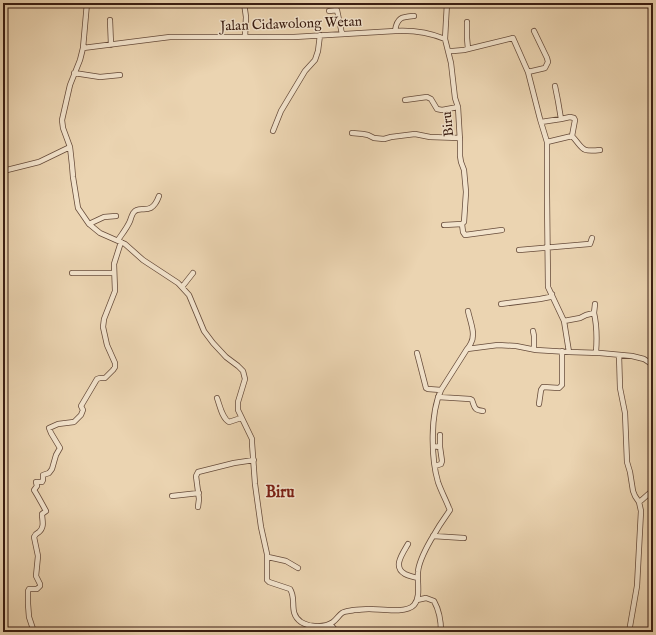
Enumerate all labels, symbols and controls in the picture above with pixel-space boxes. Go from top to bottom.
street label: Jalan Cidawolong Wetan [218,13,363,36]
street label: Biru [438,110,458,138]
district label: Biru [265,483,295,503]

